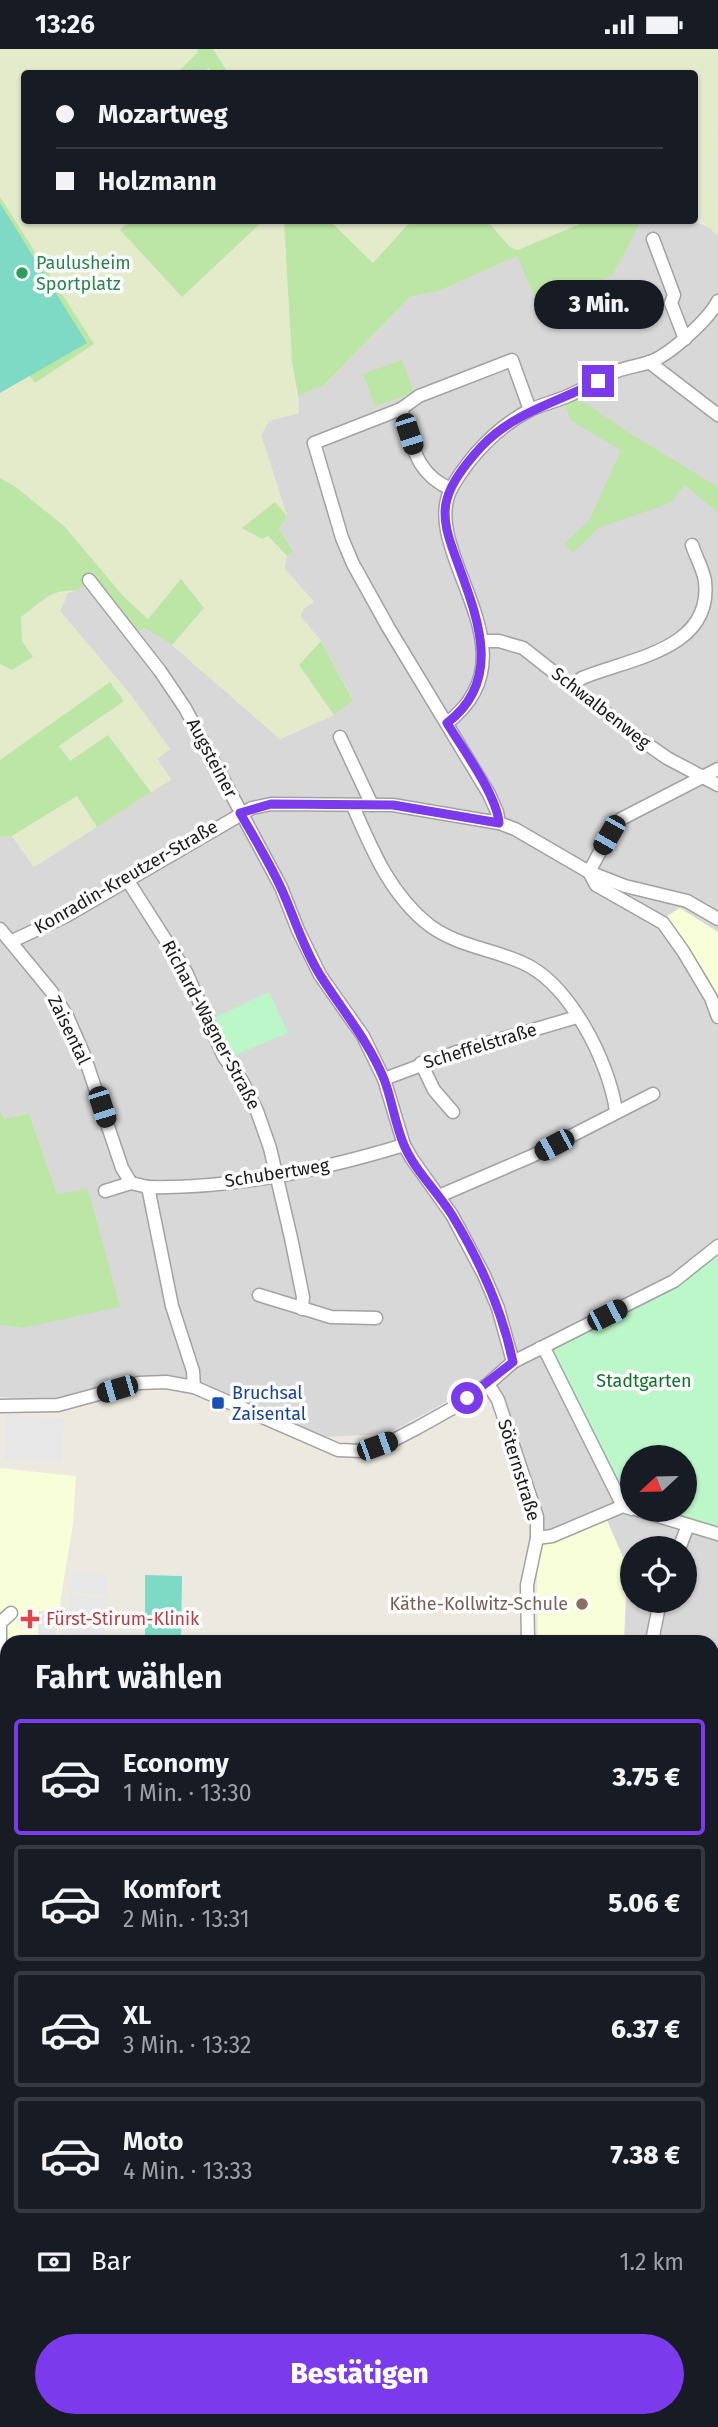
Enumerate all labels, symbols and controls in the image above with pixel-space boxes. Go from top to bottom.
text: 13:26 [35,9,95,40]
text: Mozartweg [98,99,228,130]
text: Holzmann [98,166,217,197]
place label: Paulusheim Sportplatz [36,252,131,295]
marker: Paulusheim Sportplatz [14,265,30,281]
callout: 3 Min. [533,279,663,329]
text: 3 Min. [569,290,629,318]
route end [582,365,614,397]
car [393,411,426,457]
street label: Schwalbenweg [547,662,655,754]
street label: Augsteiner [182,714,242,802]
car [590,812,629,858]
street label: Konradin-Kreutzer-Straße [30,815,222,939]
street label: Richard-Wagner-Straße [157,936,265,1114]
street label: Zaisental [43,992,95,1068]
street label: Scheffelstraße [421,1018,539,1074]
car [86,1084,119,1130]
car [531,1126,578,1164]
street label: Schubertweg [223,1154,331,1192]
car [584,1296,631,1334]
park label: Stadtgarten [596,1370,692,1392]
car [94,1373,141,1405]
place label: Bruchsal Zaisental [232,1382,306,1425]
route start [451,1382,483,1414]
marker: Bruchsal Zaisental [210,1395,226,1411]
street label: Söternstraße [493,1416,545,1524]
car [354,1429,401,1463]
north arrow [620,1445,696,1523]
map controls [620,1445,697,1613]
button: locate [620,1536,697,1613]
place label: Käthe-Kollwitz-Schule [390,1593,568,1615]
marker: Käthe-Kollwitz-Schule [574,1596,590,1612]
place label: Fürst-Stirum-Klinik [46,1608,200,1630]
marker: Fürst-Stirum-Klinik [20,1609,40,1629]
text: Fahrt wählen [35,1658,222,1696]
icon: car [39,1746,102,1809]
text: Economy [123,1748,229,1779]
text: 3.75 € [612,1762,680,1793]
text: 1 Min. · 13:30 [123,1779,252,1807]
icon: car [39,1872,102,1935]
text: Komfort [123,1874,221,1905]
text: 5.06 € [608,1888,680,1919]
text: 2 Min. · 13:31 [123,1905,250,1933]
icon: car [39,1998,102,2061]
text: XL [123,2000,151,2031]
text: 6.37 € [611,2014,680,2045]
text: 3 Min. · 13:32 [123,2031,251,2059]
icon: car [39,2124,102,2187]
text: Moto [123,2126,183,2157]
text: 7.38 € [611,2140,680,2171]
text: 4 Min. · 13:33 [123,2157,253,2185]
icon: cash [35,2243,73,2281]
text: Bar [91,2246,131,2277]
text: 1.2 km [620,2248,684,2276]
button: Bestätigen [35,2334,684,2414]

